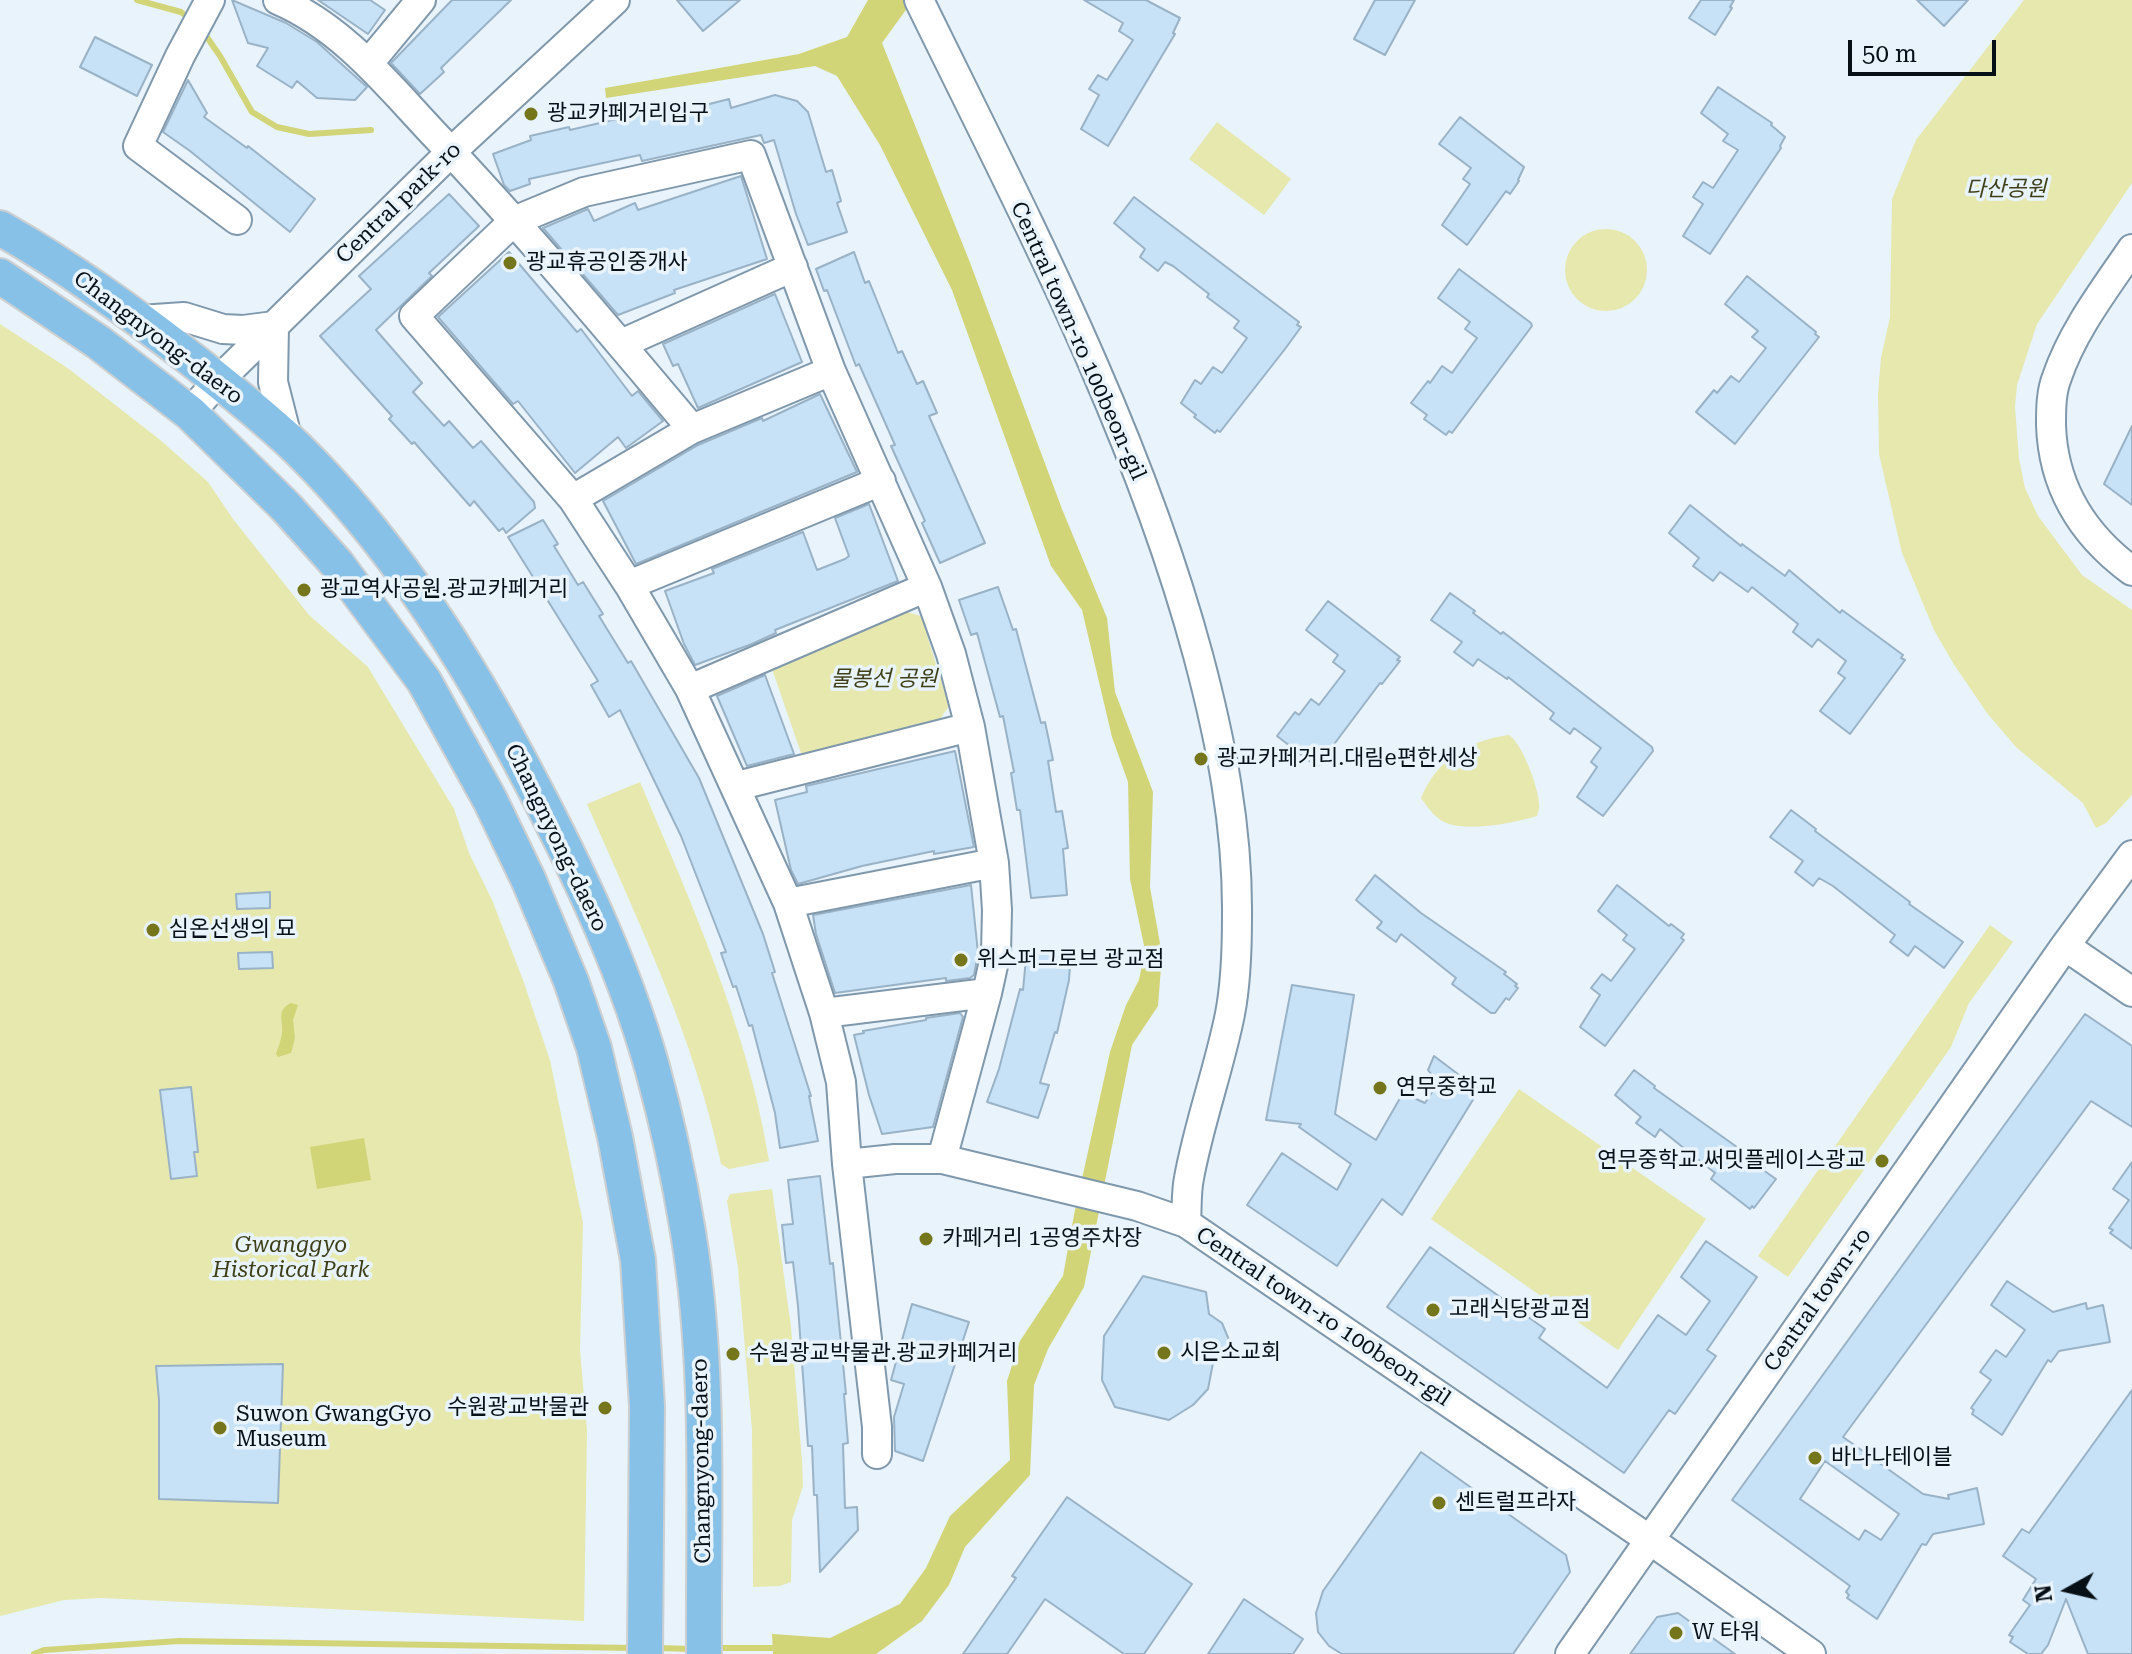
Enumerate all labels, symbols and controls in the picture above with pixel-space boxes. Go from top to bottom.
scale bar [1852,24,2000,74]
text: 50 m [1862,40,1917,68]
place label: 광교카페거리입구 [547,101,709,127]
marker: 광교카페거리입구 [522,105,540,123]
street label: Central park-ro [331,137,467,269]
park label: 다산공원 [1966,177,2046,203]
street label: Central town-ro 100beon-gil [1005,198,1151,484]
place label: 광교휴공인중개사 [526,250,688,276]
marker: 광교휴공인중개사 [501,254,519,272]
street label: Changnyong-daero [68,266,248,410]
place label: 광교역사공원.광교카페거리 [320,577,569,603]
marker: 광교역사공원.광교카페거리 [295,581,313,599]
park label: 물봉선 공원 [831,667,937,693]
street label: Changnyong-daero [499,740,613,936]
place label: 광교카페거리.대림e편한세상 [1217,746,1478,772]
marker: 광교카페거리.대림e편한세상 [1192,750,1210,768]
place label: 심온선생의 묘 [169,917,296,943]
marker: 심온선생의 묘 [144,921,162,939]
place label: 위스퍼그로브 광교점 [977,947,1165,973]
marker: 위스퍼그로브 광교점 [952,951,970,969]
place label: 연무중학교 [1396,1075,1497,1101]
marker: 연무중학교 [1371,1079,1389,1097]
place label: 연무중학교.써밋플레이스광교 [1597,1148,1866,1174]
marker: 연무중학교.써밋플레이스광교 [1873,1152,1891,1170]
street label: Central town-ro 100beon-gil [1191,1222,1455,1412]
street label: Central town-ro [1759,1223,1877,1377]
place label: 카페거리 1공영주차장 [942,1226,1142,1252]
marker: 카페거리 1공영주차장 [917,1230,935,1248]
park label: Gwanggyo Historical Park [213,1233,369,1284]
place label: 고래식당광교점 [1449,1297,1591,1323]
marker: 고래식당광교점 [1424,1301,1442,1319]
place label: 시은소교회 [1180,1340,1281,1366]
place label: 수원광교박물관.광교카페거리 [749,1341,1018,1367]
marker: 시은소교회 [1155,1344,1173,1362]
marker: 수원광교박물관.광교카페거리 [724,1345,742,1363]
street label: Changnyong-daero [687,1358,717,1564]
place label: 수원광교박물관 [447,1395,589,1421]
marker: 수원광교박물관 [596,1399,614,1417]
place label: Suwon GwangGyo Museum [236,1402,431,1454]
marker: Suwon GwangGyo Museum [211,1419,229,1437]
place label: 바나나테이블 [1831,1445,1952,1471]
marker: 바나나테이블 [1806,1449,1824,1467]
place label: 센트럴프라자 [1455,1490,1576,1516]
marker: 센트럴프라자 [1430,1494,1448,1512]
north arrow [2028,1550,2108,1630]
text: N [2030,1583,2057,1604]
place label: W 타워 [1692,1620,1760,1646]
marker: W 타워 [1667,1624,1685,1642]

